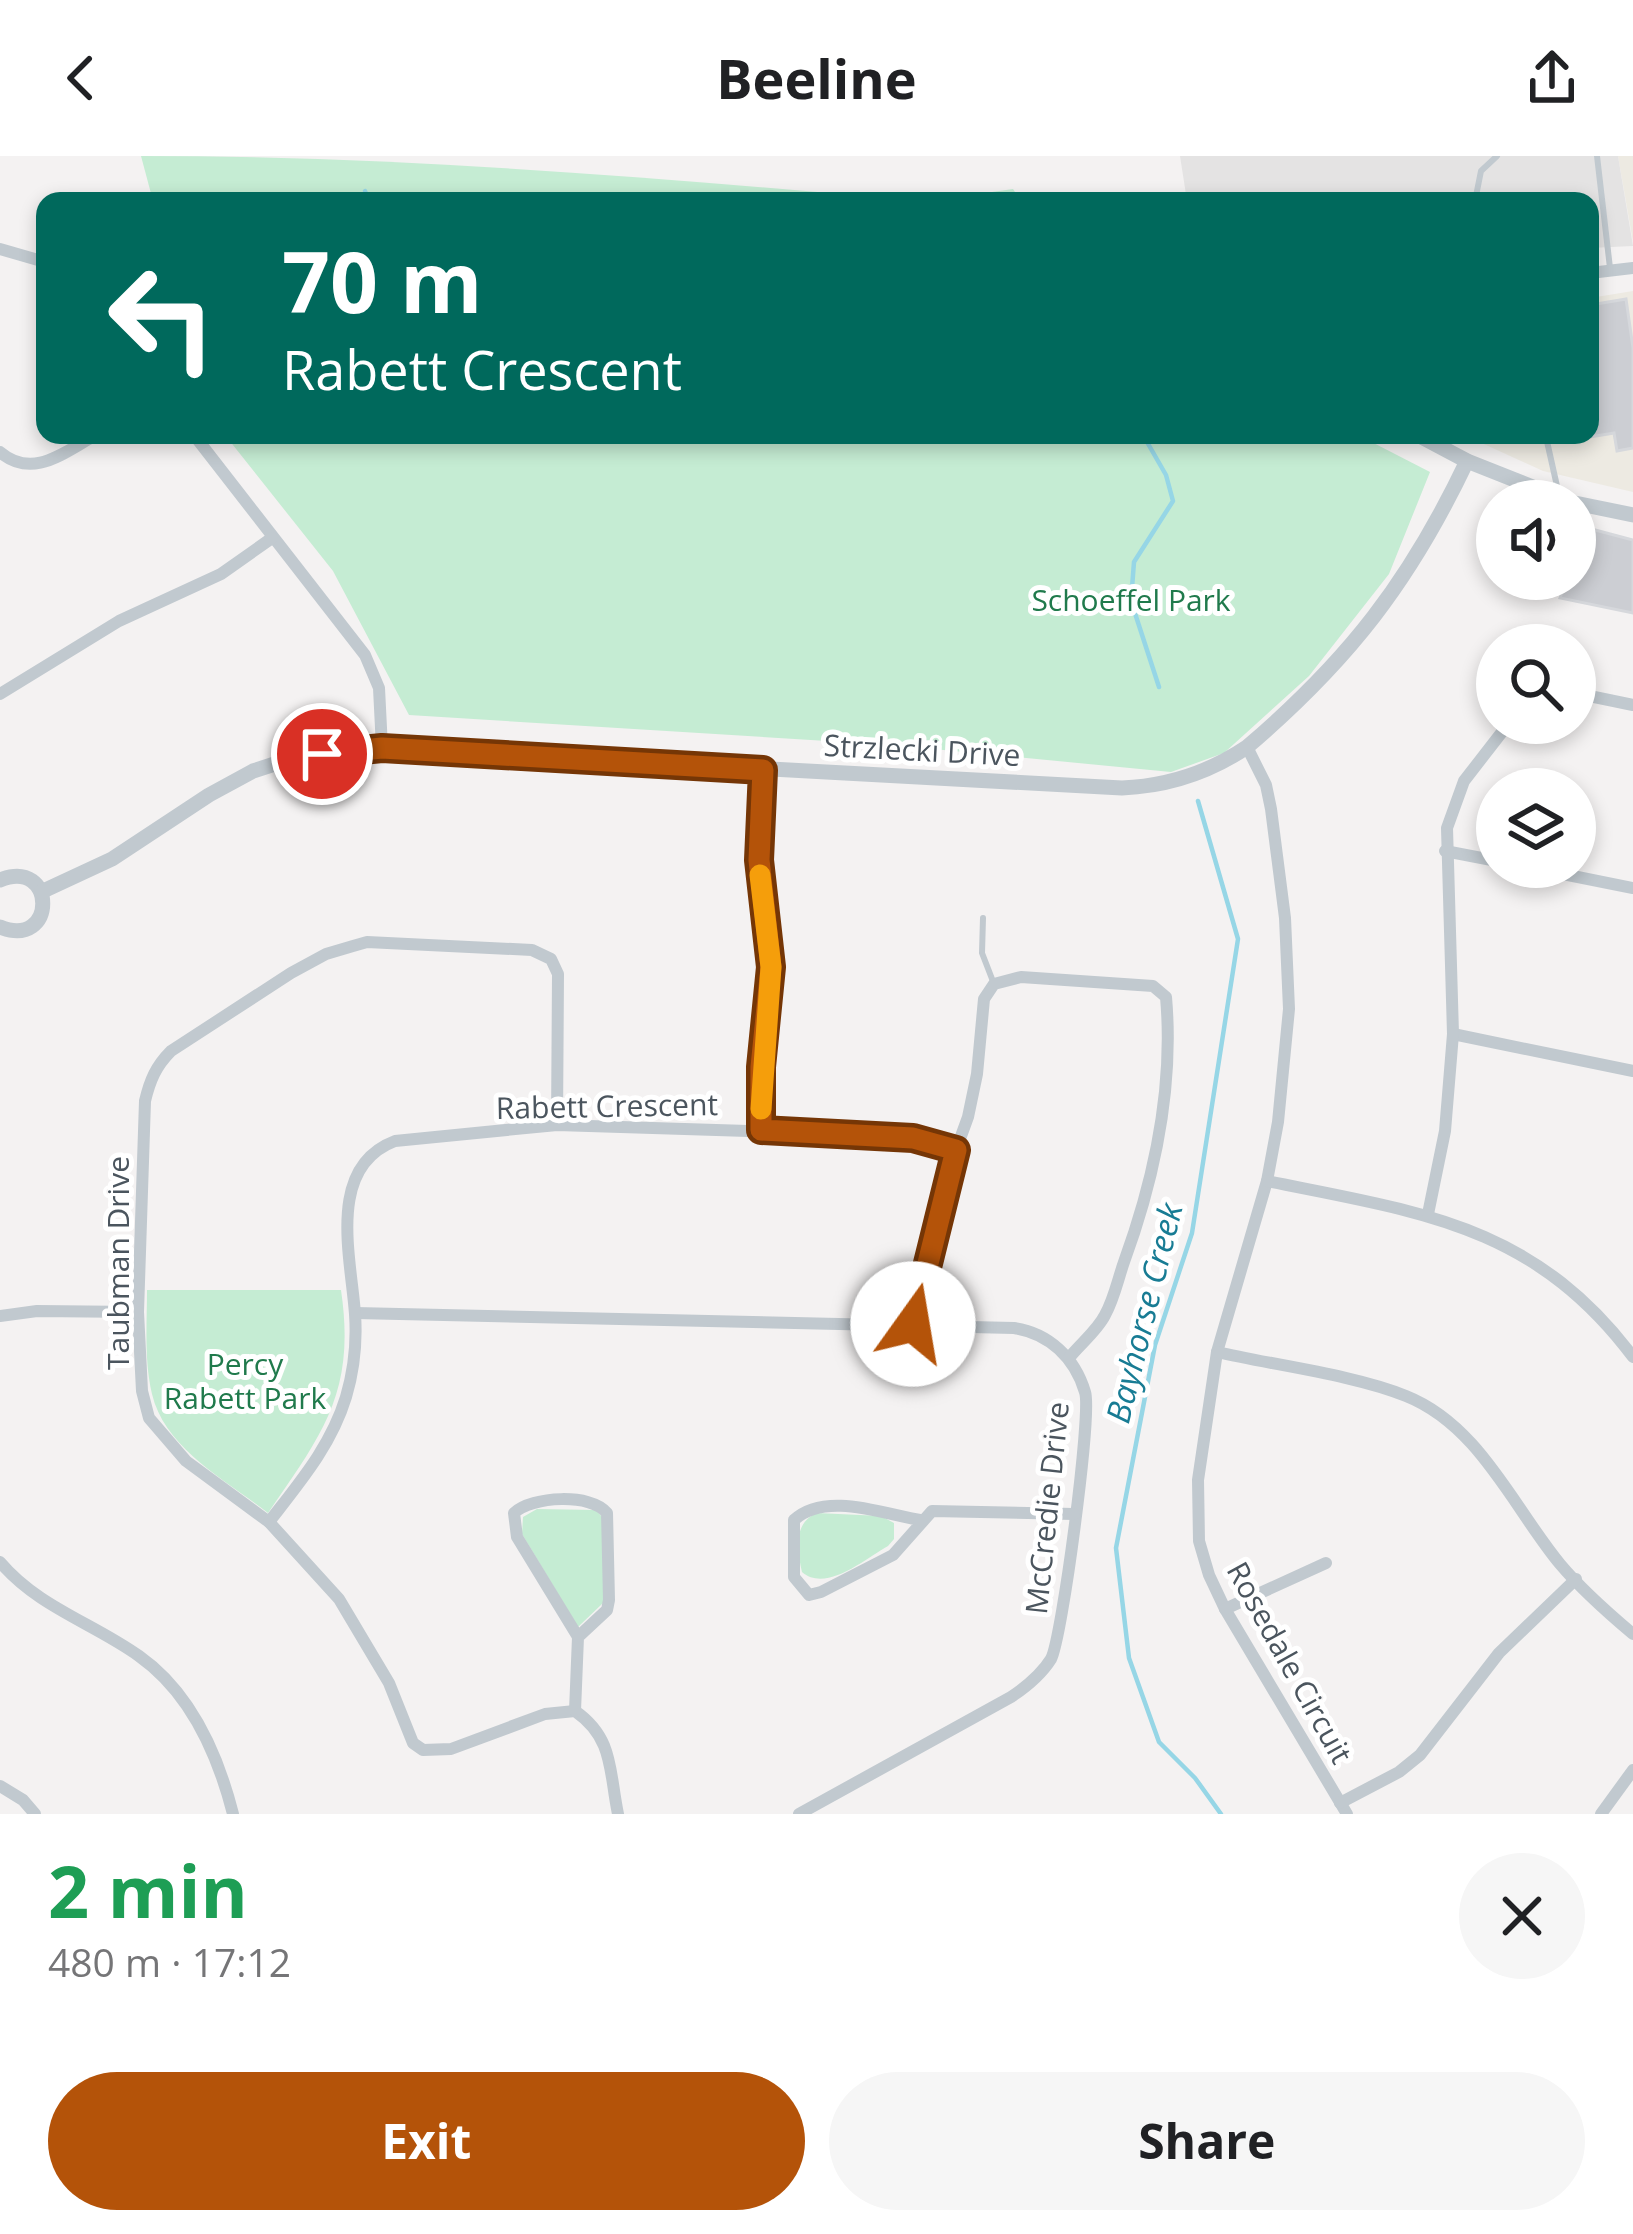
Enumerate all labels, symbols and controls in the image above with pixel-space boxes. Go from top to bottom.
text: Beeline [716,41,917,115]
icon: back [48,45,114,111]
icon: share [1519,45,1585,111]
text: 70 m [282,223,482,338]
icon: left [84,240,240,396]
text: Rabett Crescent [282,332,682,406]
map controls [1476,480,1596,888]
button: sound [1476,480,1596,600]
park label: Schoeffel Park [1031,579,1231,620]
button: search [1476,624,1596,744]
pin [271,703,373,805]
icon: arrive [289,721,355,787]
street label: Strzlecki Drive [823,724,1021,775]
button: layers [1476,768,1596,888]
street label: Rabett Crescent [496,1083,718,1128]
street label: Taubman Drive [97,1156,138,1370]
water label: Bayhorse Creek [1094,1196,1193,1427]
position arrow [850,1261,976,1387]
park label: Percy Rabett Park [164,1343,326,1418]
street label: McCredie Drive [1015,1400,1078,1616]
street label: Rosedale Circuit [1218,1554,1363,1770]
text: 2 min [48,1841,248,1939]
button: close [1459,1853,1585,1979]
text: 480 m · 17:12 [48,1935,291,1988]
button: Exit [48,2072,805,2210]
button: Share [829,2072,1585,2210]

